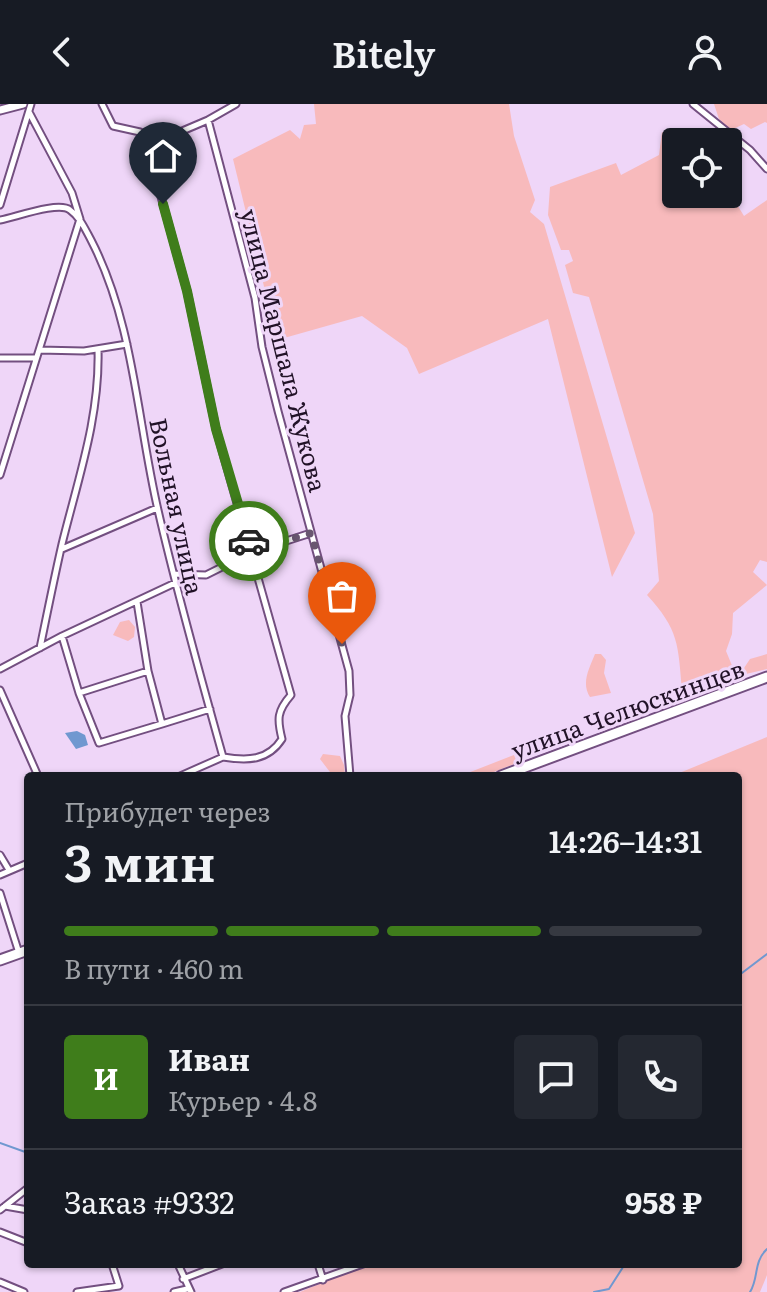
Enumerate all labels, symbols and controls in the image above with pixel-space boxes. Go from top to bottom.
text: Bitely [332,26,435,79]
icon: back [40,30,84,74]
icon: person [683,30,727,74]
pin [129,122,197,204]
map controls [662,128,742,208]
button: locate [662,128,742,208]
icon: home [141,134,185,178]
street label: улица Маршала Жукова [233,205,337,495]
street label: Вольная улица [142,414,214,598]
courier [209,501,289,581]
icon: car [227,519,271,563]
pin [308,562,376,644]
icon: bag [320,574,364,618]
street label: улица Челюскинцев [505,649,749,767]
text: Прибудет через [64,791,270,830]
text: 14:26–14:31 [549,818,702,862]
text: 3 мин [64,821,216,898]
text: В пути · 460 m [64,948,243,987]
button: chat [514,1035,598,1119]
button: phone [618,1035,702,1119]
text: Иван [168,1036,250,1080]
text: И [93,1055,119,1099]
text: Курьер · 4.8 [168,1080,317,1119]
text: Заказ #9332 [64,1179,235,1223]
text: 958 ₽ [625,1179,702,1223]

